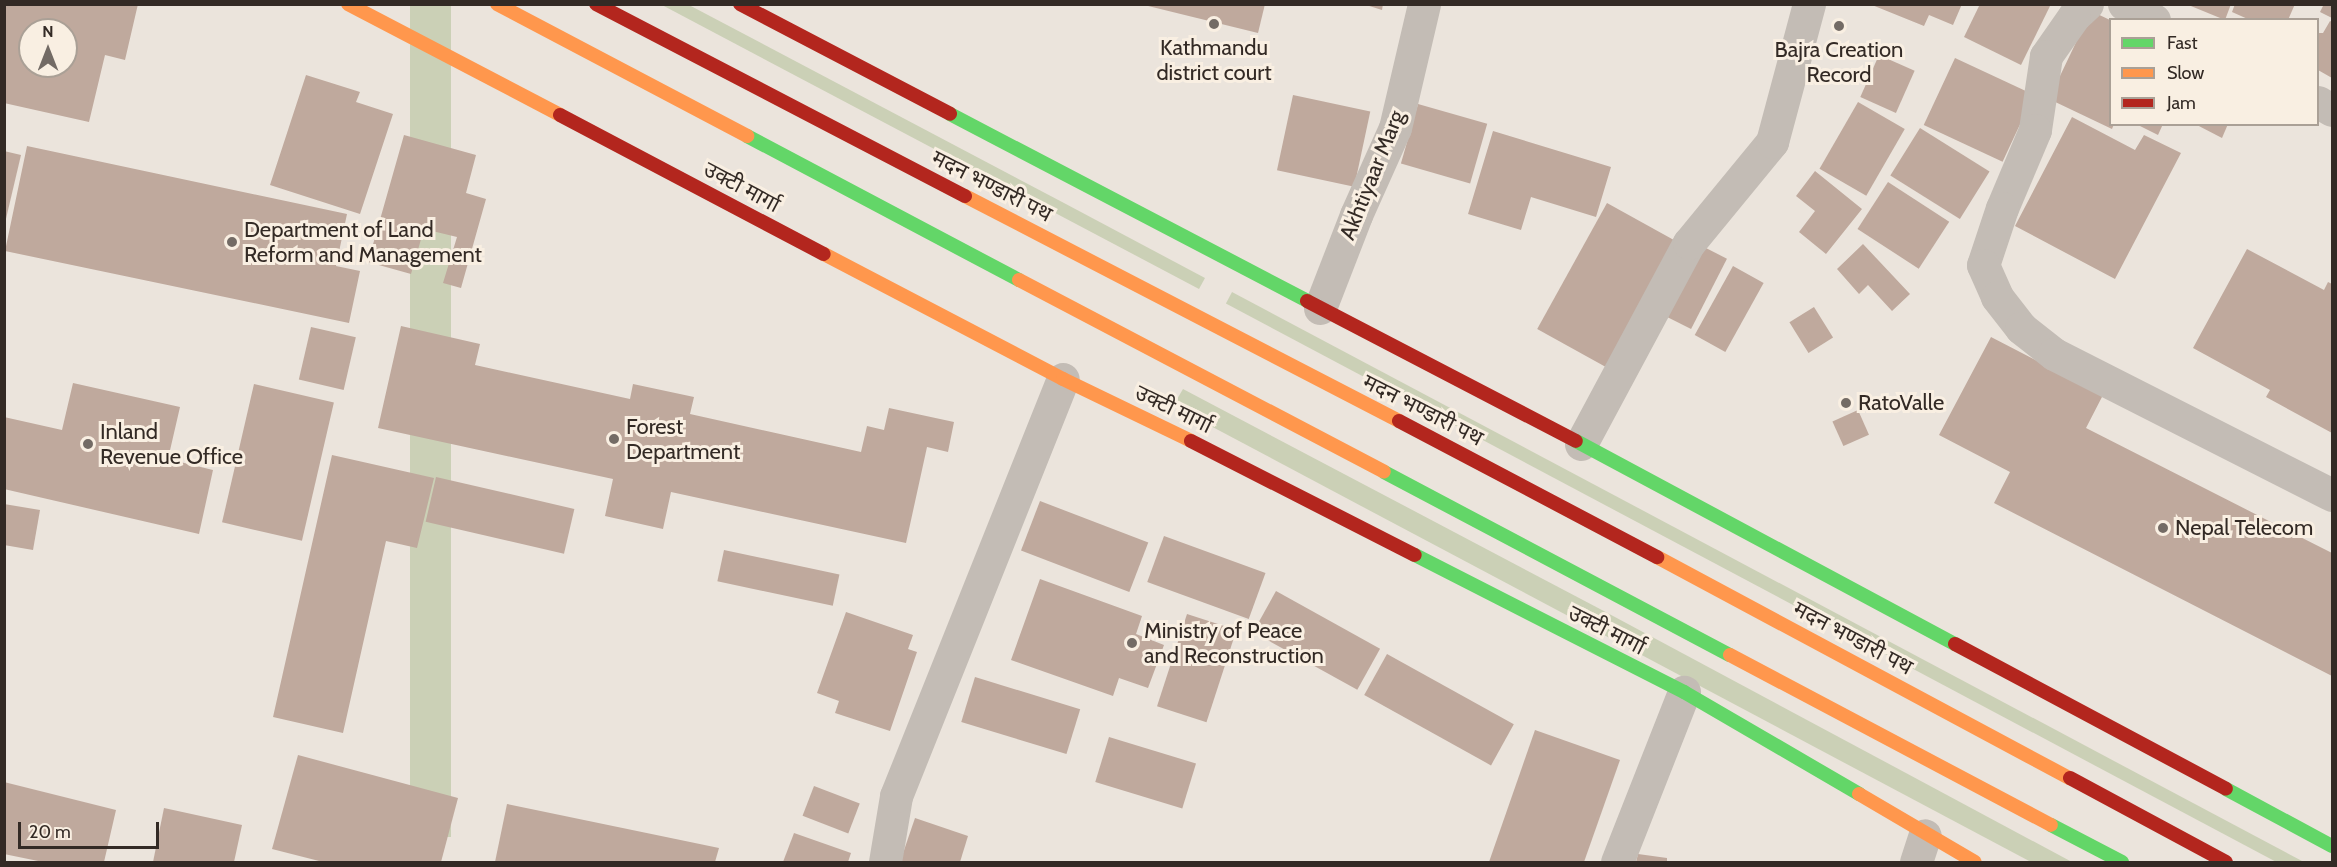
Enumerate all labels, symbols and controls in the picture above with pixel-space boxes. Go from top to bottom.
marker: Kathmandu district court [1207,17,1221,31]
north arrow [18,18,78,78]
legend [2109,18,2319,126]
marker: Bajra Creation Record [1832,19,1846,33]
text: N [42,22,54,41]
text: Fast [2167,32,2198,54]
place label: Kathmandu district court [1156,34,1272,86]
place label: Bajra Creation Record [1775,36,1903,88]
text: Slow [2167,62,2204,84]
text: Jam [2167,92,2196,114]
street label: Akhtiyaar Marg [1334,106,1410,244]
street label: मदन भण्डारी पथ [927,144,1057,228]
street label: उक्टी मार्गा [699,156,785,218]
place label: Department of Land Reform and Management [244,216,482,268]
marker: Department of Land Reform and Management [225,235,239,249]
street label: मदन भण्डारी पथ [1358,368,1488,452]
street label: उक्टी मार्गा [1131,379,1217,439]
place label: RatoValle [1858,390,1944,416]
marker: RatoValle [1839,396,1853,410]
place label: Forest Department [626,413,740,464]
place label: Inland Revenue Office [100,418,243,470]
marker: Forest Department [607,432,621,446]
marker: Inland Revenue Office [81,437,95,451]
place label: Nepal Telecom [2175,515,2313,541]
marker: Nepal Telecom [2156,521,2170,535]
street label: मदन भण्डारी पथ [1789,595,1917,681]
street label: उक्टी मार्गा [1564,599,1650,661]
place label: Ministry of Peace and Reconstruction [1144,617,1324,668]
marker: Ministry of Peace and Reconstruction [1125,636,1139,650]
scale bar [21,810,162,848]
text: 20 m [29,821,71,843]

